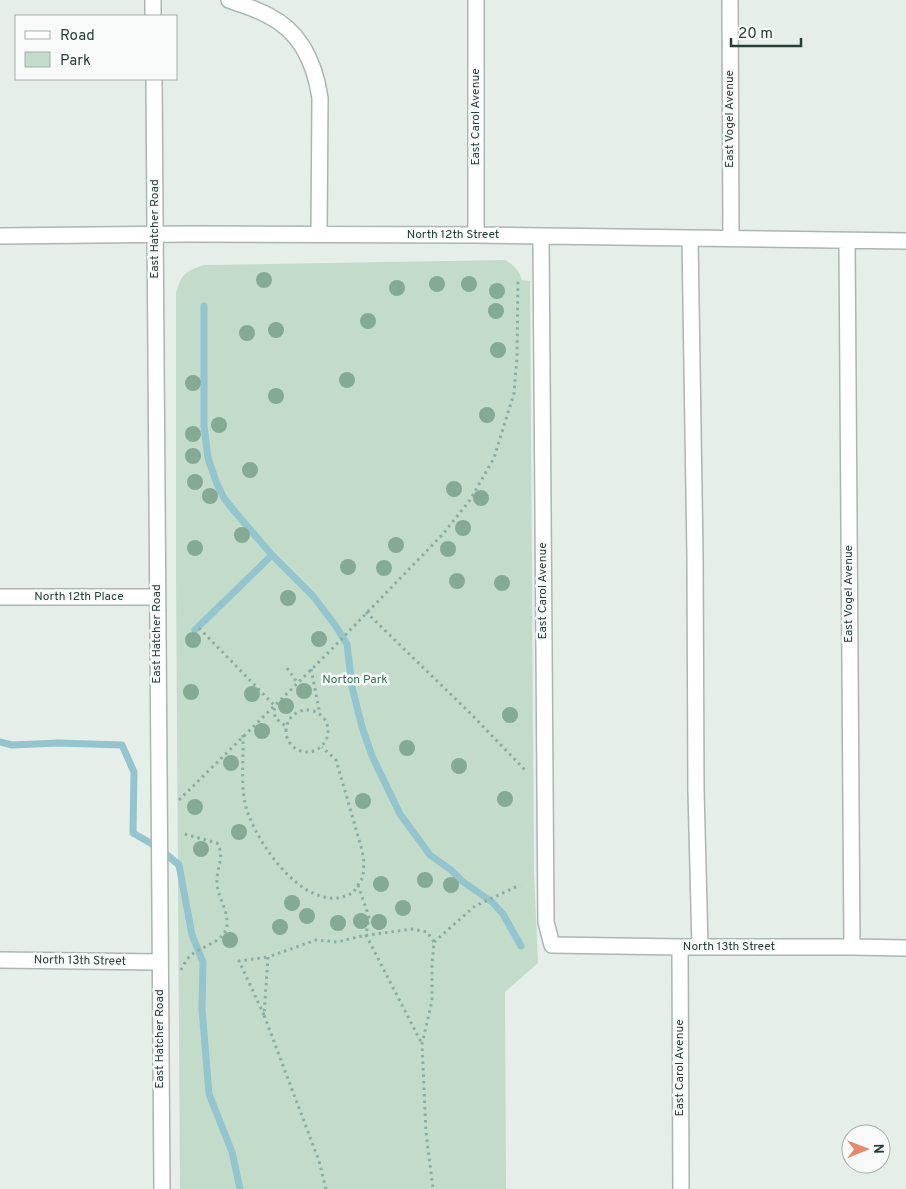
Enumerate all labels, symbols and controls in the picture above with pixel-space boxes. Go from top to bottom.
legend [15,15,178,80]
scale bar [731,15,801,47]
text: 20 m [738,25,773,44]
text: Road [60,27,95,46]
text: Park [60,52,91,71]
street label: East Carol Avenue [468,68,484,166]
street label: East Vogel Avenue [722,70,738,168]
street label: East Hatcher Road [147,179,163,279]
street label: North 12th Street [407,227,499,243]
street label: East Carol Avenue [535,542,551,640]
street label: East Vogel Avenue [841,545,857,643]
street label: East Hatcher Road [149,584,165,684]
street label: North 12th Place [34,589,124,605]
park label: Norton Park [322,672,388,688]
street label: North 13th Street [683,939,775,955]
street label: North 13th Street [34,952,126,970]
street label: East Hatcher Road [152,989,168,1089]
street label: East Carol Avenue [672,1019,688,1117]
north arrow [841,1124,891,1174]
text: N [869,1144,886,1154]

